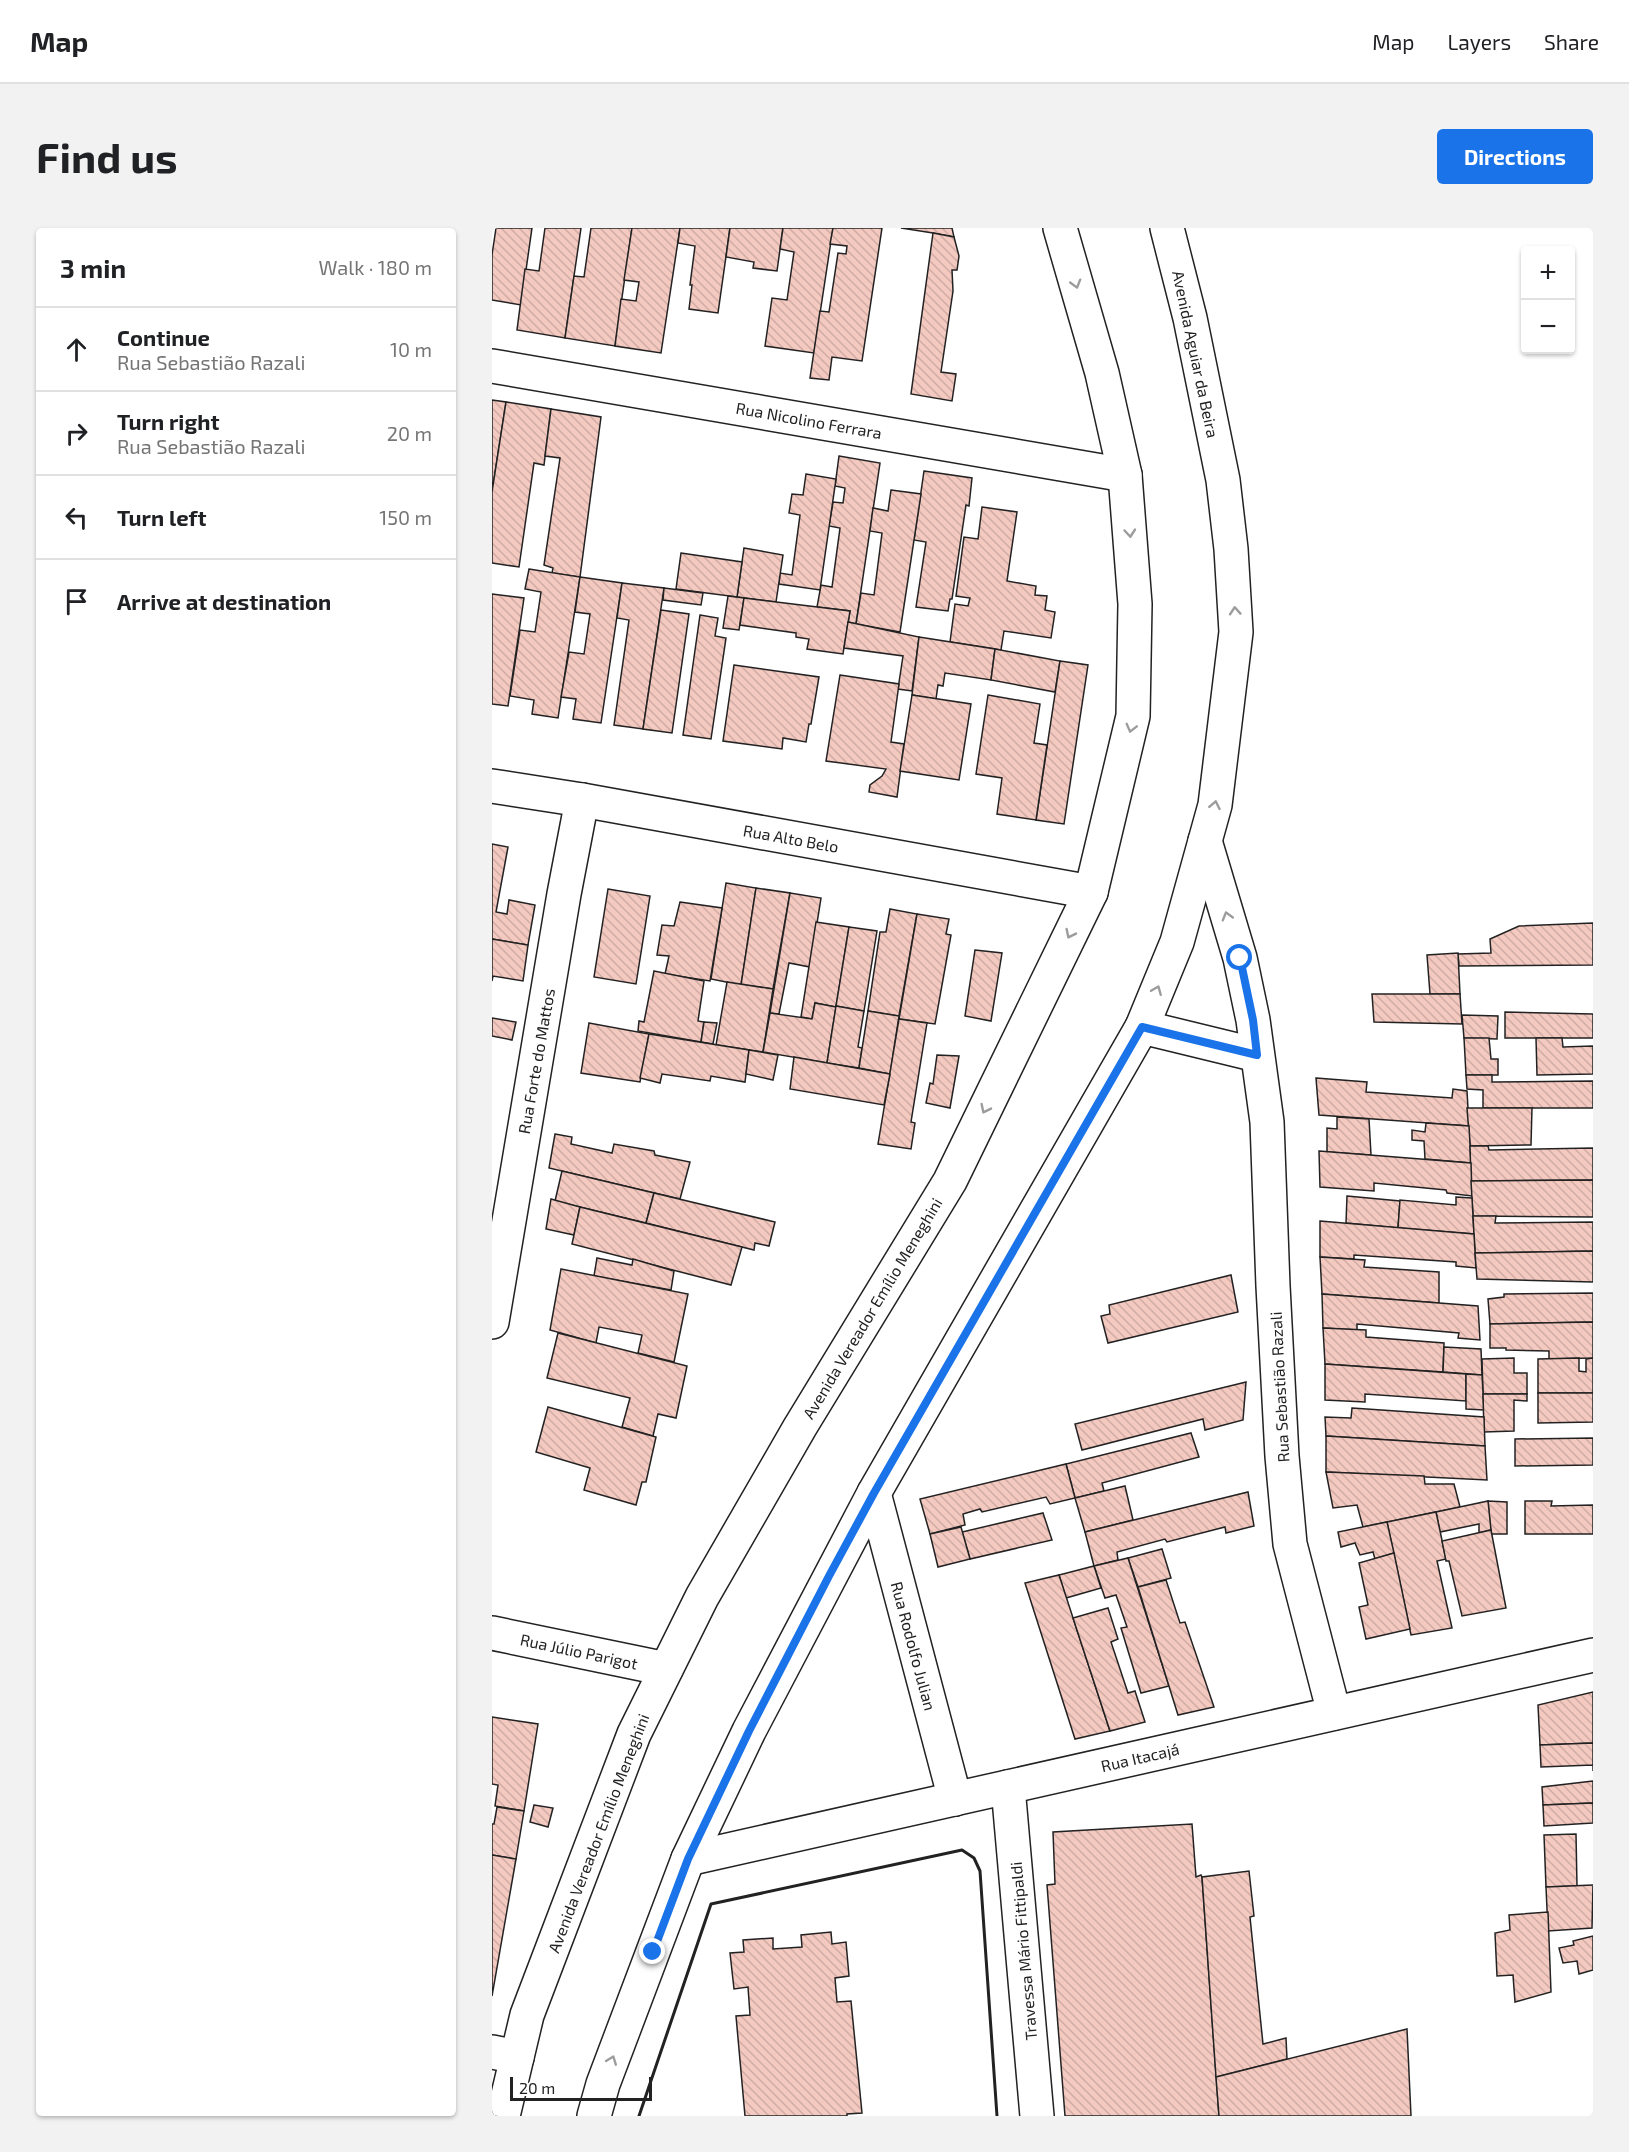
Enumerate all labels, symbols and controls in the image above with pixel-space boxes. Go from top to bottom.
text: Map [30,24,88,58]
text: Map [1372,29,1414,54]
text: Layers [1447,29,1511,54]
text: Share [1544,29,1599,54]
button: Directions [1437,129,1593,184]
text: Find us [36,131,178,181]
map controls [1521,246,1575,354]
button: + [1521,246,1575,300]
text: 3 min [60,252,126,283]
text: Walk · 180 m [319,255,432,279]
street label: Avenida Aguiar da Beira [1169,269,1223,439]
one-way arrow [1069,278,1081,289]
button: − [1521,300,1575,354]
text: Continue [117,324,210,350]
icon: ahead [60,333,93,366]
text: 10 m [390,337,432,361]
text: Rua Sebastião Razali [117,350,306,374]
street label: Rua Nicolino Ferrara [735,398,883,442]
text: Turn right [117,408,219,434]
icon: right [60,417,93,450]
text: 20 m [387,421,432,445]
text: Rua Sebastião Razali [117,434,306,458]
icon: left [60,501,93,534]
text: Turn left [117,504,206,530]
text: 150 m [379,505,432,529]
one-way arrow [1123,529,1136,538]
icon: arrive [60,585,93,618]
text: Arrive at destination [117,588,331,614]
one-way arrow [1228,606,1241,615]
one-way arrow [1125,722,1138,732]
one-way arrow [1208,800,1221,810]
street label: Rua Alto Belo [742,820,840,856]
one-way arrow [1222,911,1234,922]
one-way arrow [1066,928,1077,938]
route start [1226,944,1252,970]
one-way arrow [1150,986,1162,997]
street label: Rua Forte do Mattos [514,987,558,1135]
one-way arrow [980,1103,992,1114]
street label: Avenida Vereador Emílio Meneghini [798,1194,946,1422]
street label: Rua Sebastião Razali [1266,1311,1292,1463]
street label: Rua Rodolfo Julian [888,1579,940,1713]
street label: Rua Júlio Parigot [519,1629,639,1673]
street label: Avenida Vereador Emílio Meneghini [544,1711,652,1955]
street label: Rua Itacajá [1099,1739,1181,1776]
street label: Travessa Mário Fittipaldi [1006,1861,1040,2041]
route end [639,1938,665,1964]
one-way arrow [605,2056,617,2067]
scale bar [510,2074,652,2102]
text: 20 m [519,2078,555,2097]

